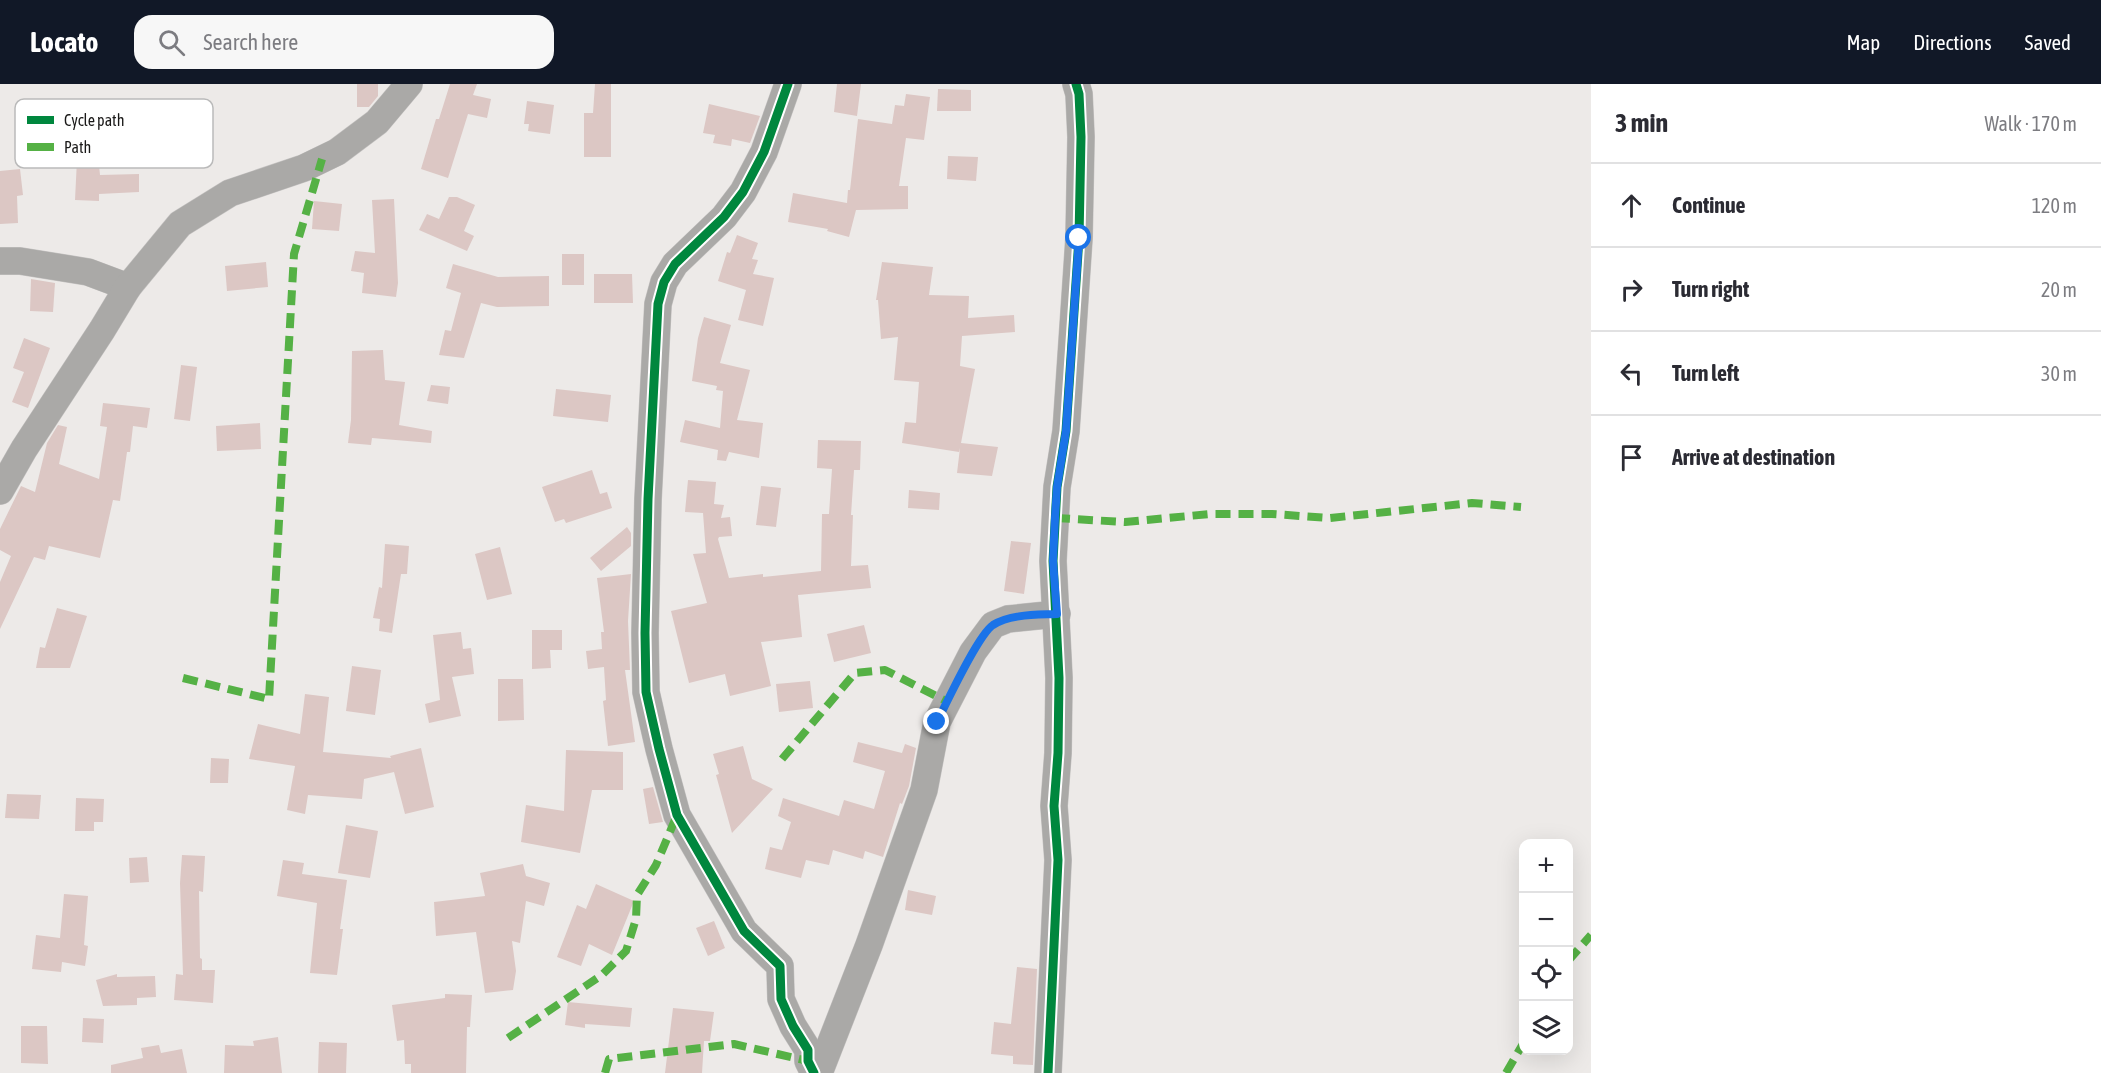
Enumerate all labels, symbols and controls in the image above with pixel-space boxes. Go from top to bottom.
search box [134,15,554,69]
text: Locato [30,26,98,58]
icon: search [155,26,188,59]
text: Search here [203,29,298,55]
text: Map [1846,30,1880,54]
text: Directions [1913,30,1992,54]
text: Saved [2025,30,2071,54]
legend [15,99,213,168]
text: 3 min [1615,108,1668,138]
text: Cycle path [64,111,124,130]
text: Walk · 170 m [1985,112,2077,135]
text: Path [64,138,91,156]
icon: ahead [1615,189,1648,222]
text: Continue [1672,192,1746,218]
text: 120 m [2032,194,2077,217]
route start [1065,224,1091,250]
icon: right [1615,273,1648,306]
text: Turn right [1672,276,1749,302]
text: 20 m [2041,278,2077,301]
icon: left [1615,357,1648,390]
text: Turn left [1672,360,1739,386]
text: 30 m [2041,362,2077,385]
icon: arrive [1615,441,1648,474]
text: Arrive at destination [1672,444,1835,470]
route end [923,708,949,734]
map controls [1519,839,1573,1055]
button: + [1519,839,1573,893]
button: − [1519,893,1573,947]
button: locate [1519,947,1573,1001]
button: layers [1519,1001,1573,1055]

